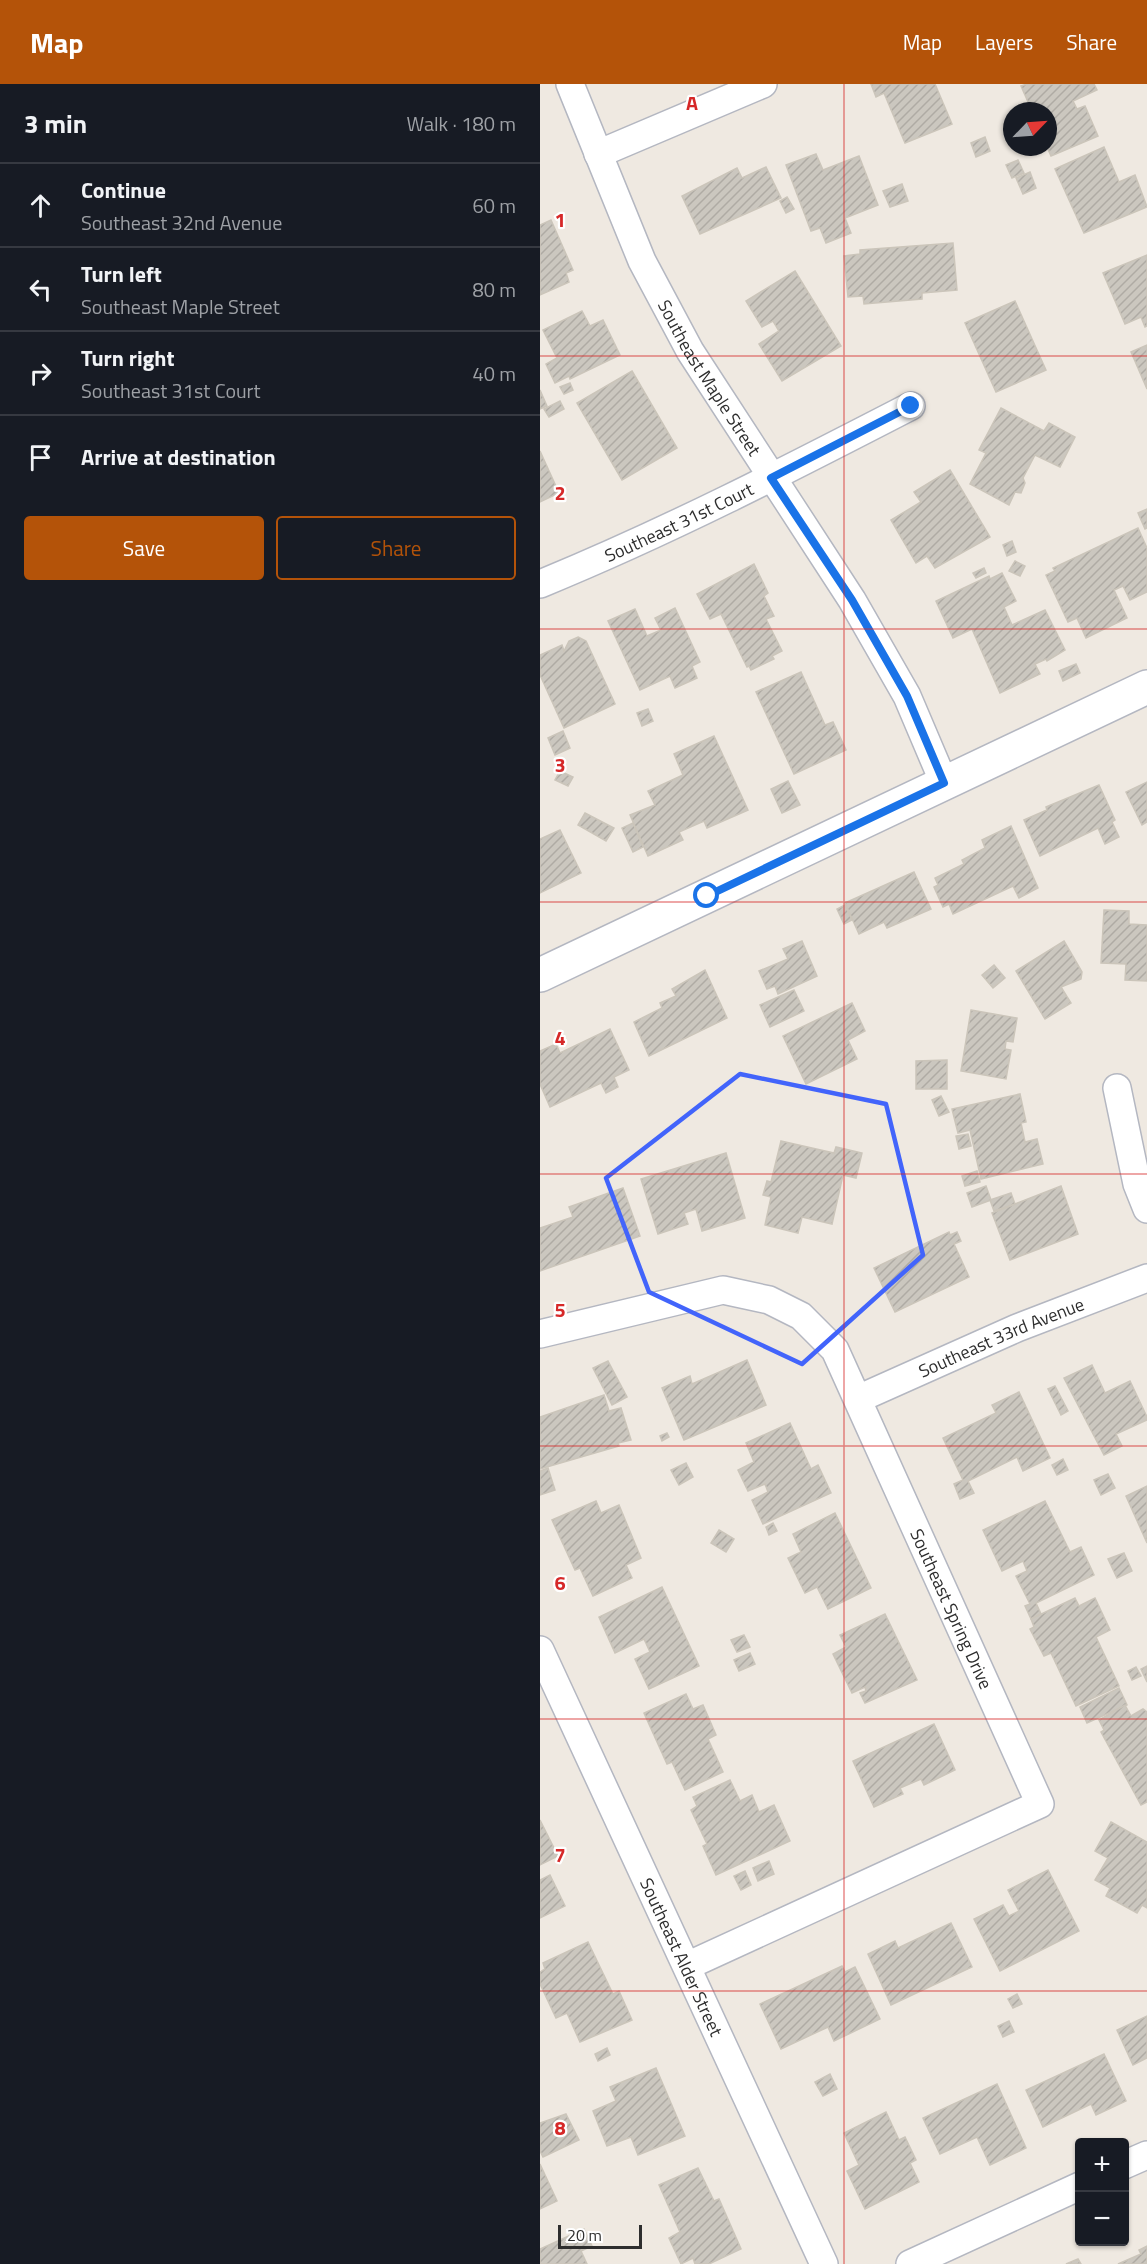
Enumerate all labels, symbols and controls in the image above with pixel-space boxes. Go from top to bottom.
text: Map [30,21,84,64]
text: Map [903,26,942,58]
text: Layers [975,26,1033,58]
text: Share [1066,26,1117,58]
text: A [686,87,698,118]
north arrow [1003,102,1057,156]
text: 3 min [24,104,87,143]
text: Walk · 180 m [407,108,516,139]
text: Continue [81,173,166,207]
icon: ahead [24,189,57,222]
text: 60 m [472,190,516,221]
text: 1 [554,204,566,235]
text: Southeast 32nd Avenue [81,207,282,238]
text: Turn left [81,257,162,291]
icon: left [24,273,57,306]
text: 80 m [472,274,516,305]
text: Southeast Maple Street [81,291,280,322]
street label: Southeast Maple Street [651,295,768,462]
text: Turn right [81,341,175,375]
icon: right [24,357,57,390]
text: 40 m [472,358,516,389]
text: Southeast 31st Court [81,375,261,406]
route end [897,392,923,418]
text: Arrive at destination [81,440,276,474]
icon: arrive [24,441,57,474]
street label: Southeast 31st Court [600,475,758,568]
text: 2 [554,477,566,508]
button: Save [24,516,264,580]
button: Share [276,516,516,580]
text: 3 [554,749,566,780]
route start [693,882,719,908]
text: 4 [554,1022,566,1053]
street label: Southeast 33rd Avenue [914,1290,1088,1384]
text: 5 [554,1294,566,1325]
street label: Southeast Spring Drive [904,1524,1000,1693]
text: 6 [554,1567,566,1598]
text: 7 [554,1839,566,1870]
street label: Southeast Alder Street [634,1873,731,2041]
text: 8 [554,2112,566,2143]
map controls [1075,2138,1129,2246]
button: + [1075,2138,1129,2192]
button: − [1075,2192,1129,2246]
scale bar [558,2222,642,2250]
text: 20 m [567,2223,602,2247]

